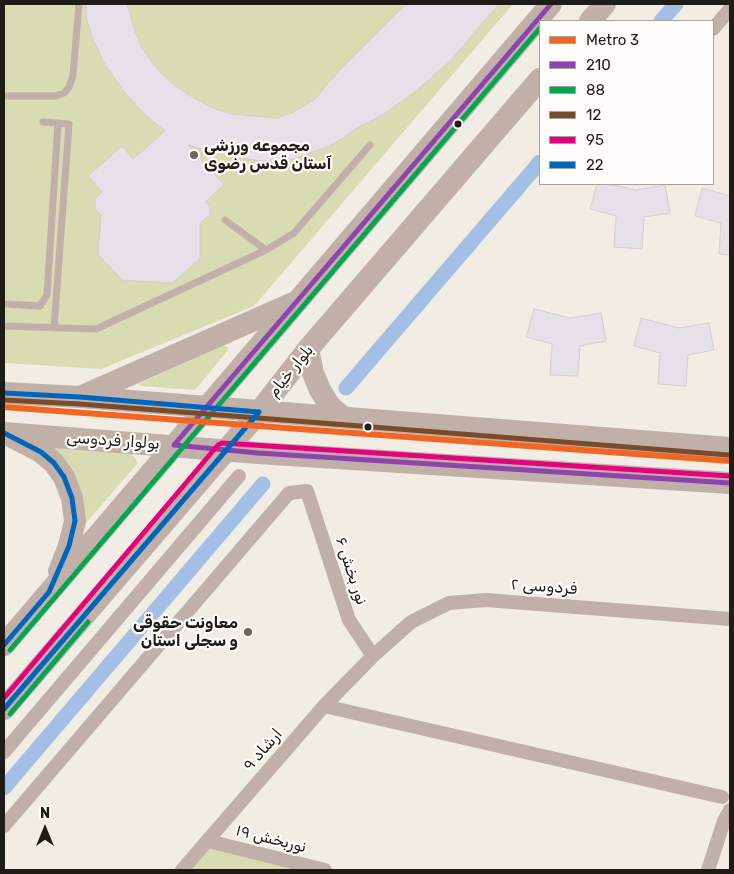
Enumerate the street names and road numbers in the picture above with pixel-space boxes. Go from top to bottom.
street label: بلوار خیام [264,341,318,401]
street label: بولوار فردوسی [66,428,160,454]
street label: نور بخش ۶ [331,535,371,607]
street label: فردوسی ۲ [510,575,578,599]
street label: ارشاد ۹ [239,725,287,775]
street label: نوربخش ۱۹ [234,821,308,857]

